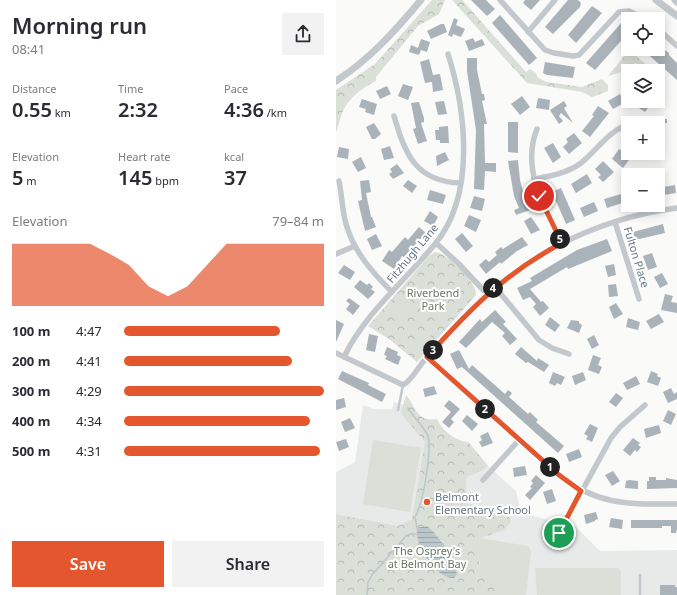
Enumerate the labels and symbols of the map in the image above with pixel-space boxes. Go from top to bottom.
pin [522,179,556,213]
street label: Fitzhugh Lane [383,220,441,286]
street label: Fulton Place [621,225,653,289]
pin: 5 [550,229,570,249]
pin: 4 [483,278,503,298]
park label: Riverbend Park [407,285,459,313]
pin: 3 [423,340,443,360]
pin: 2 [475,399,495,419]
pin: 1 [540,457,560,477]
place label: Belmont Elementary School [435,489,531,517]
marker: Belmont Elementary School [422,497,432,507]
pin [542,516,576,550]
park label: The Osprey's at Belmont Bay [388,543,467,571]

